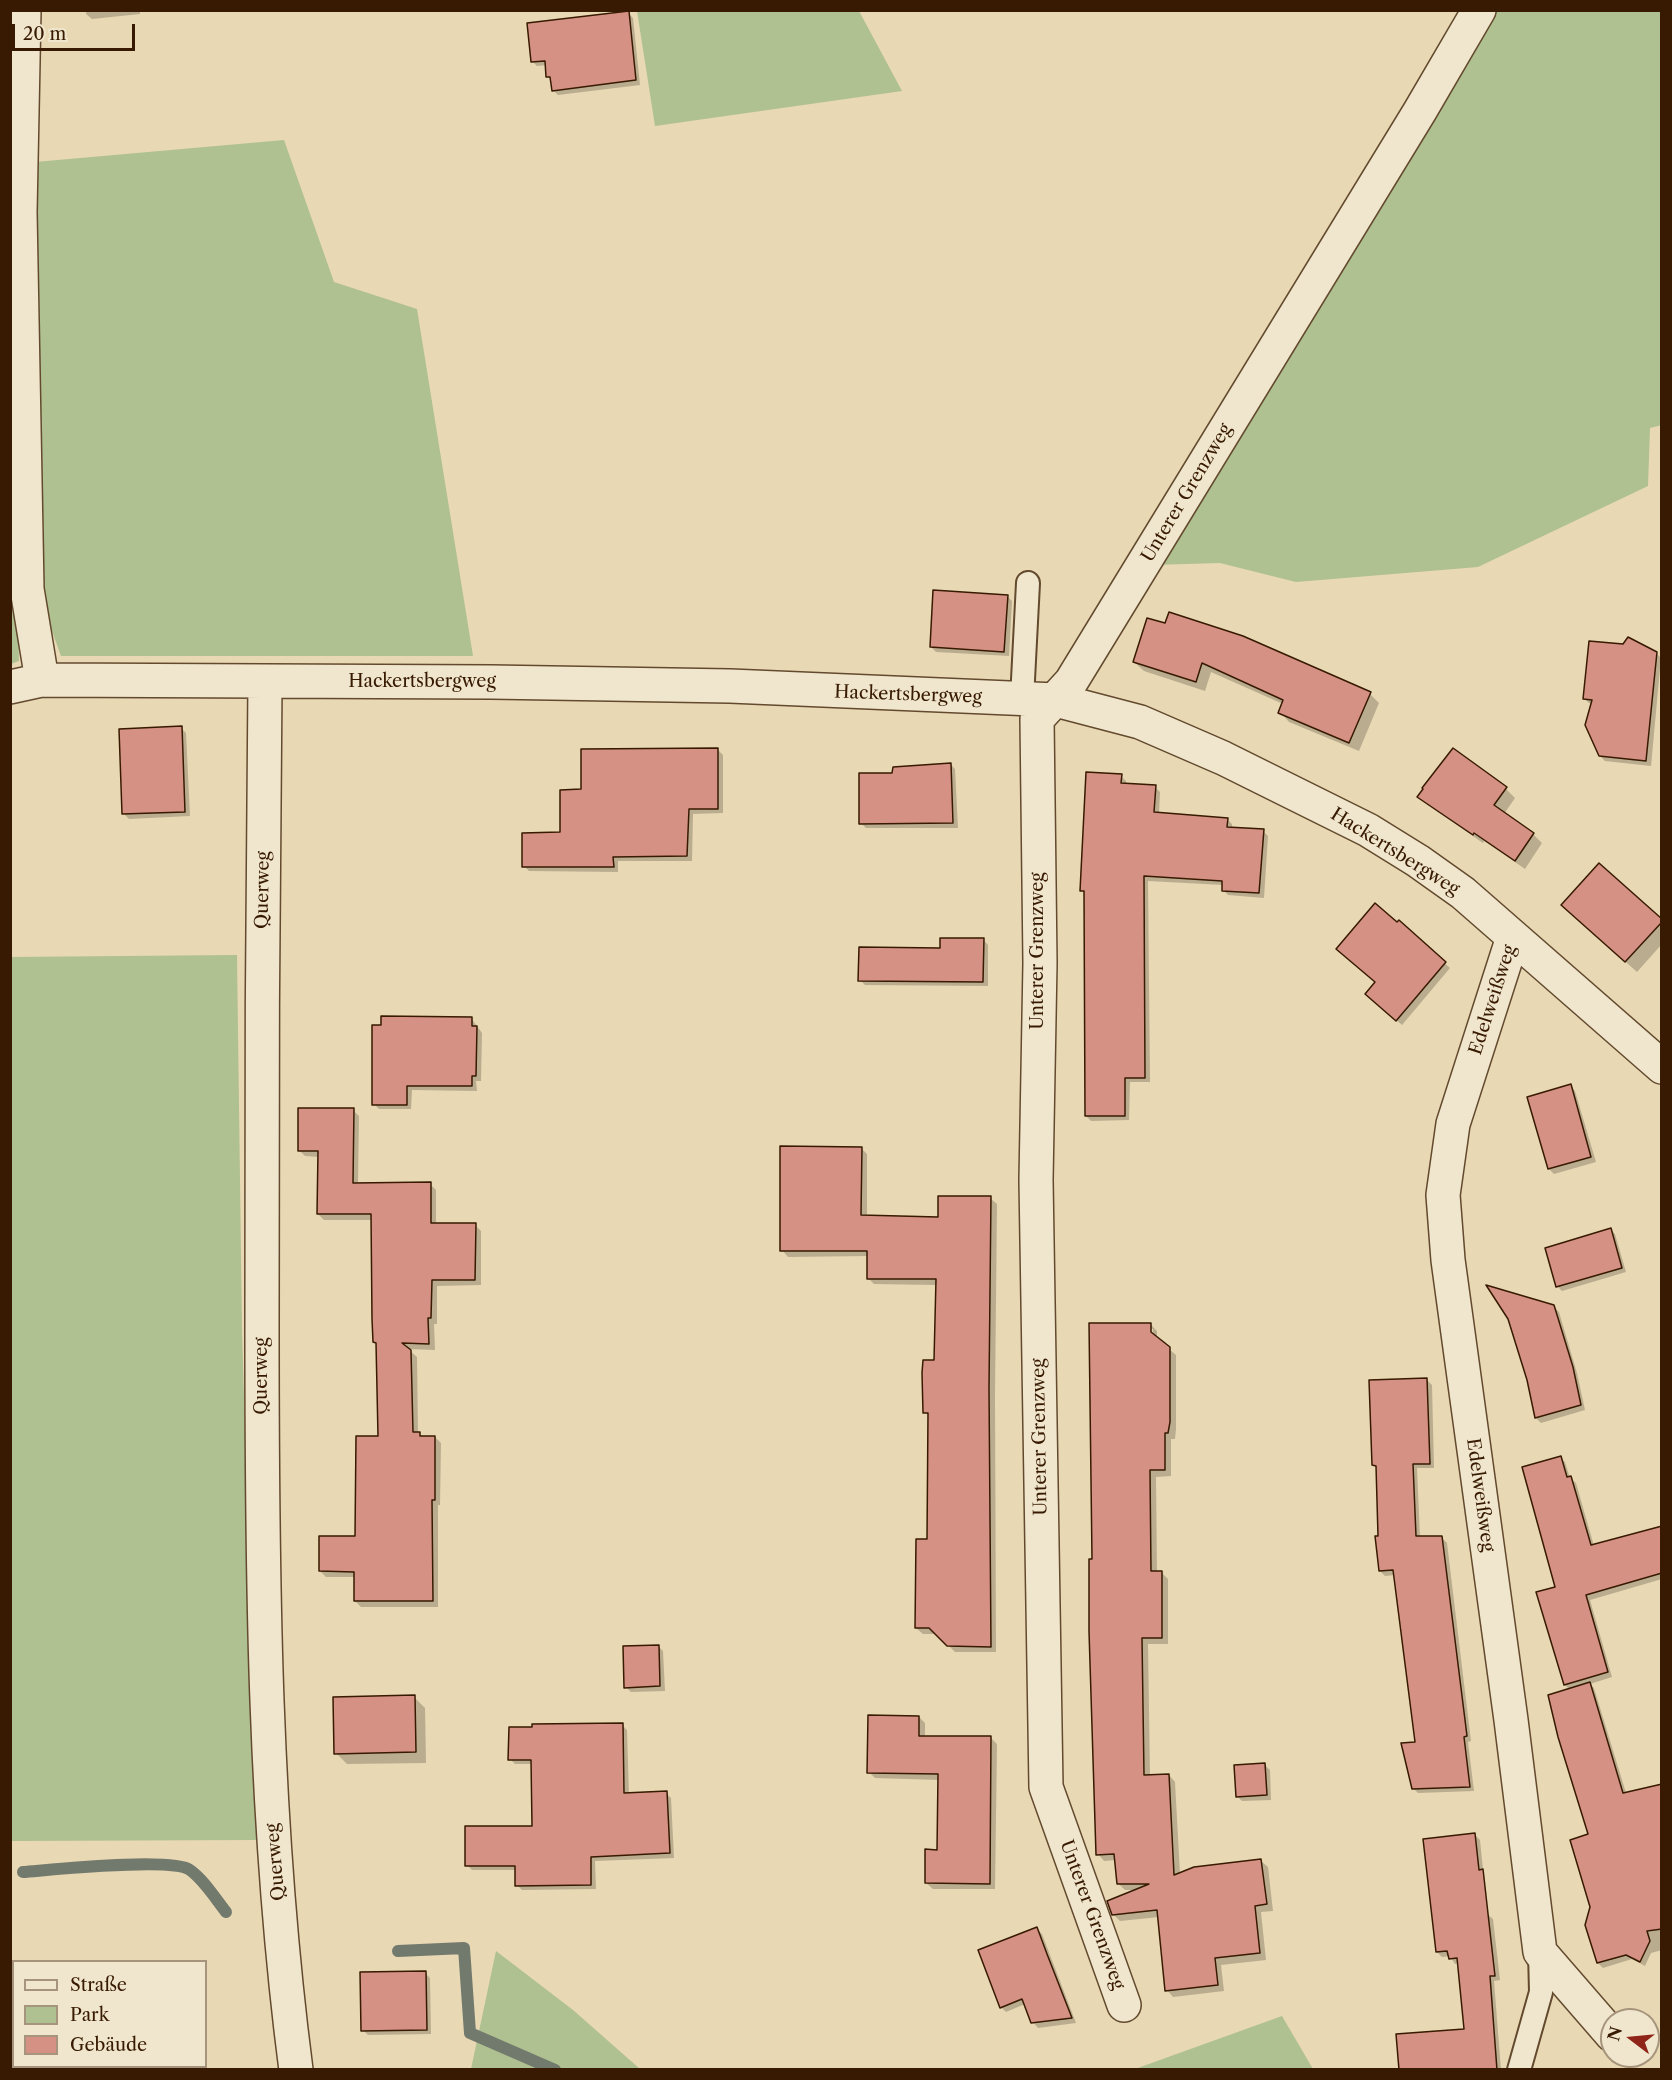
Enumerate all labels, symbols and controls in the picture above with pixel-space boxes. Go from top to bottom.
scale bar [15,12,138,50]
text: 20 m [23,23,66,45]
street label: Unterer Grenzweg [1137,420,1237,566]
street label: Hackertsbergweg [348,671,496,693]
street label: Hackertsbergweg [834,682,982,708]
street label: Hackertsbergweg [1327,804,1463,900]
street label: Querweg [252,851,274,929]
street label: Unterer Grenzweg [1027,872,1049,1030]
street label: Edelweißweg [1465,942,1521,1058]
street label: Querweg [251,1337,273,1415]
street label: Unterer Grenzweg [1028,1358,1052,1516]
street label: Edelweißweg [1461,1437,1499,1553]
street label: Querweg [262,1822,290,1902]
street label: Unterer Grenzweg [1055,1837,1129,1993]
legend [12,1960,207,2068]
text: Straße [70,1974,127,1996]
text: Park [70,2004,109,2026]
north arrow [1600,2008,1660,2068]
text: N [1603,2024,1626,2043]
text: Gebäude [70,2034,147,2056]

